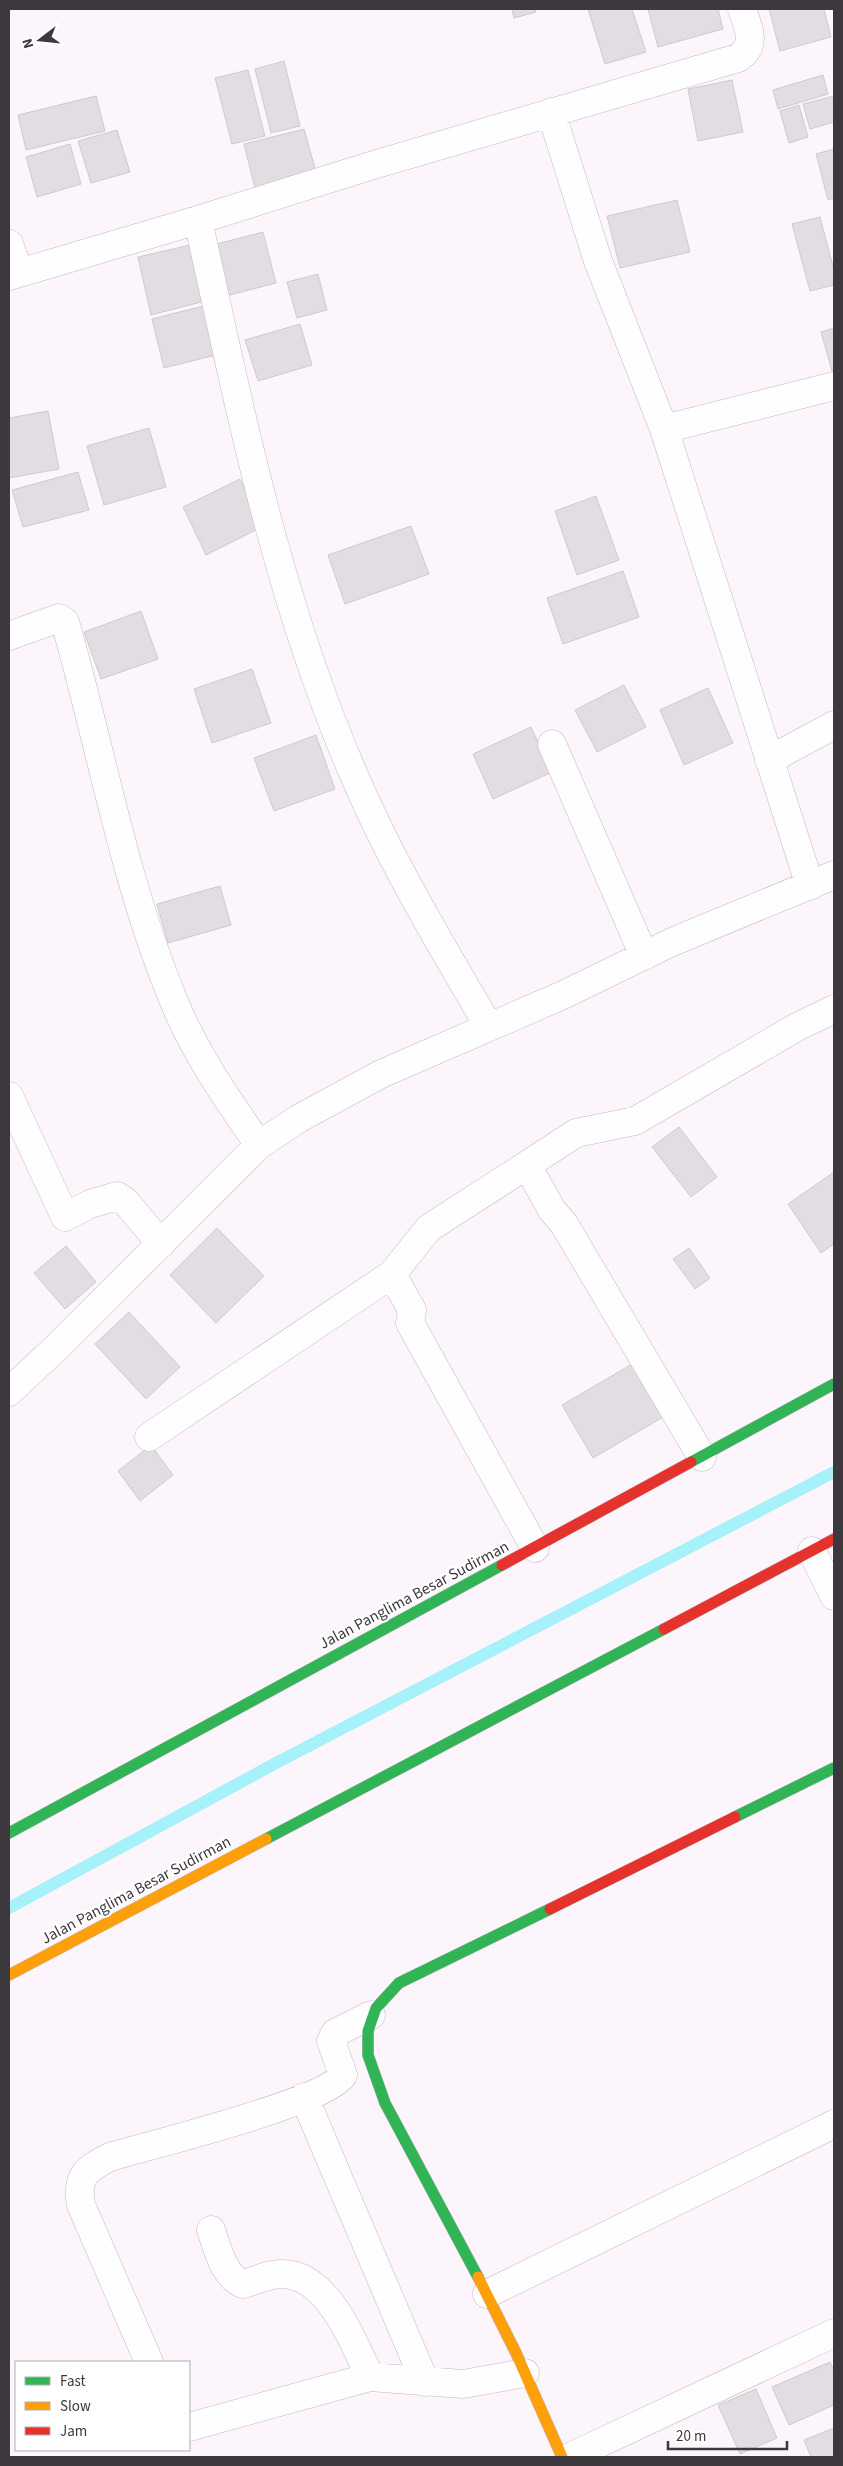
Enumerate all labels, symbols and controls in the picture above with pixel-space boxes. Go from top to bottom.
north arrow [15,15,65,65]
text: N [18,36,39,51]
street label: Jalan Panglima Besar Sudirman [315,1535,513,1655]
street label: Jalan Panglima Besar Sudirman [37,1830,235,1950]
legend [15,2361,190,2451]
text: Fast [60,2371,86,2392]
text: Slow [60,2396,91,2417]
scale bar [668,2418,787,2450]
text: Jam [60,2421,87,2442]
text: 20 m [676,2426,706,2447]

